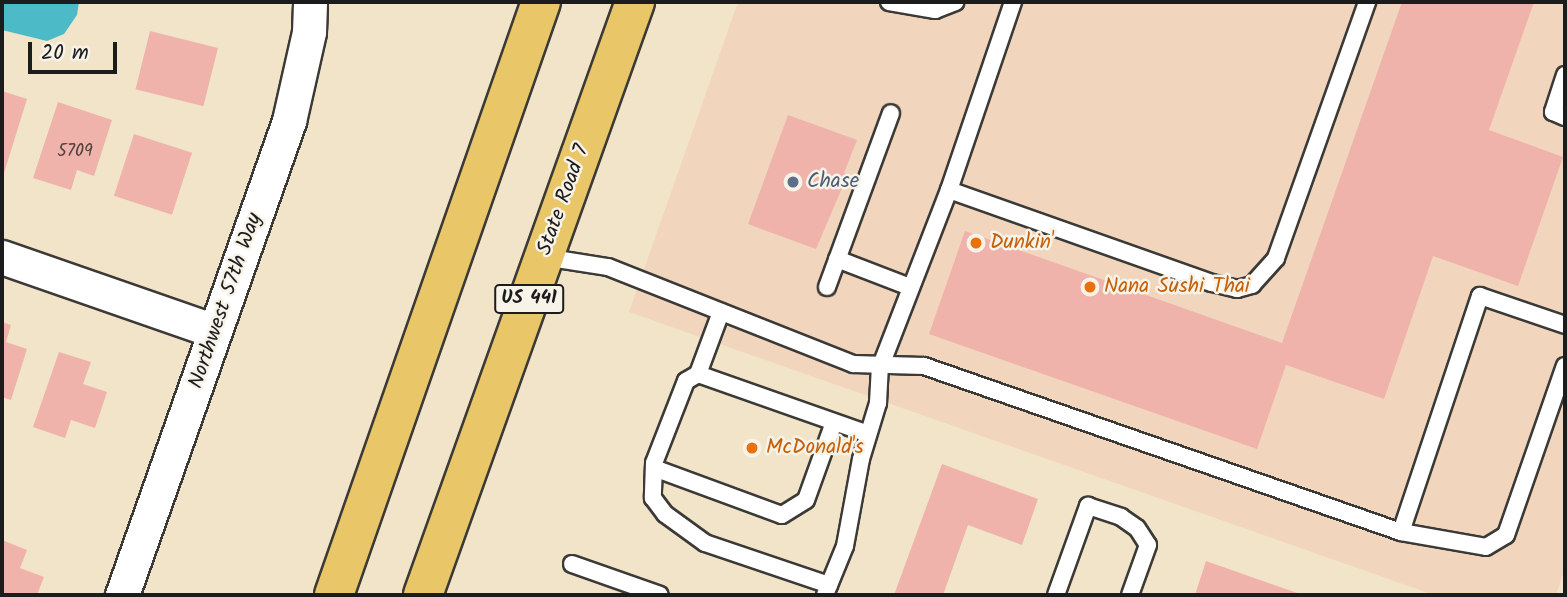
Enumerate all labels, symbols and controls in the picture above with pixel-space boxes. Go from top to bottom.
scale bar [32,28,121,72]
text: 20 m [41,37,89,70]
house number: 5709 [57,141,93,163]
street label: State Road 7 [532,142,596,258]
place label: Chase [807,169,859,195]
marker: Chase [785,174,801,190]
street label: Northwest 57th Way [184,210,268,392]
place label: Dunkin' [990,230,1054,256]
marker: Dunkin' [968,235,984,251]
place label: Nana Sushi Thai [1104,274,1250,300]
marker: Nana Sushi Thai [1082,279,1098,295]
road number: US 441 [494,284,564,314]
place label: McDonald's [766,435,864,461]
marker: McDonald's [744,440,760,456]

